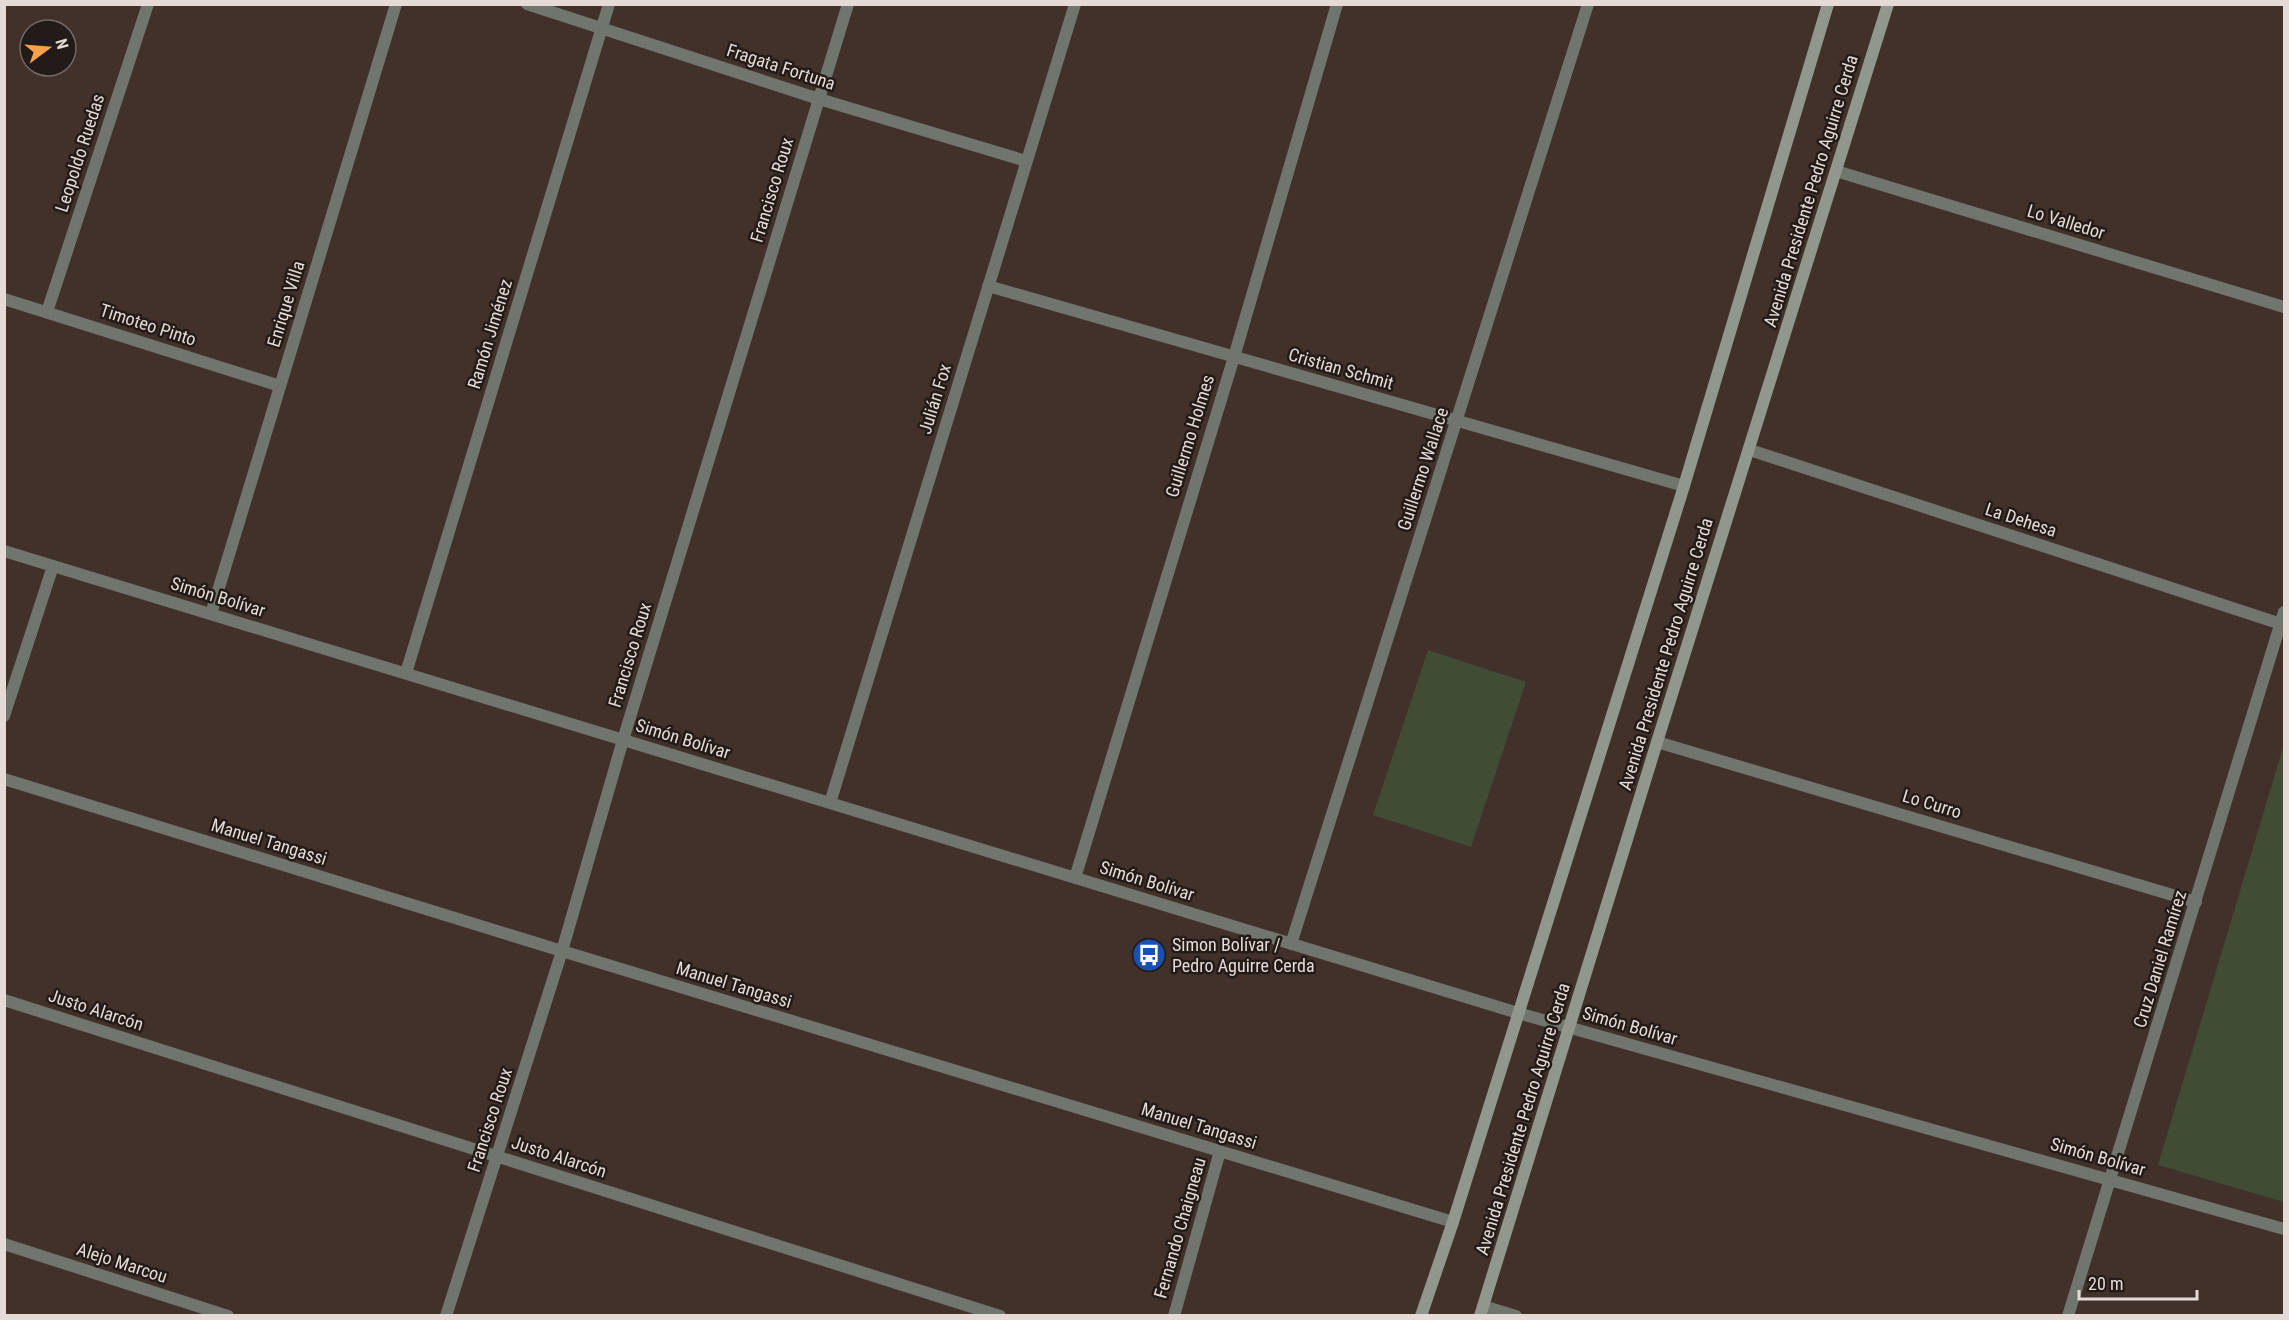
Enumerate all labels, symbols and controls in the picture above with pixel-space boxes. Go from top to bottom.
north arrow [18,18,78,78]
text: N [51,37,72,51]
street label: Fragata Fortuna [724,39,838,94]
street label: Avenida Presidente Pedro Aguirre Cerda [1759,52,1862,329]
street label: Leopoldo Ruedas [51,91,108,214]
street label: Francisco Roux [746,135,797,245]
street label: Lo Valledor [2025,200,2108,243]
street label: Enrique Villa [263,258,309,349]
street label: Ramón Jiménez [463,276,516,391]
street label: Timoteo Pinto [97,299,199,350]
street label: Cristian Schmit [1286,343,1396,394]
street label: Julián Fox [914,361,955,437]
street label: Guillermo Holmes [1161,372,1218,500]
street label: Guillermo Wallace [1393,405,1452,533]
street label: La Dehesa [1983,498,2060,541]
street label: Avenida Presidente Pedro Aguirre Cerda [1614,515,1717,792]
street label: Simón Bolívar [168,572,268,621]
street label: Francisco Roux [604,600,655,710]
street label: Simón Bolívar [633,714,733,763]
street label: Lo Curro [1900,785,1964,822]
street label: Manuel Tangassi [209,814,329,869]
street label: Simón Bolívar [1097,856,1197,905]
street label: Cruz Daniel Ramírez [2129,888,2190,1030]
place label: Simon Bolívar / Pedro Aguirre Cerda [1172,934,1315,976]
bus stop icon: Simon Bolívar / Pedro Aguirre Cerda [1131,937,1167,973]
street label: Manuel Tangassi [674,957,794,1012]
street label: Avenida Presidente Pedro Aguirre Cerda [1471,980,1574,1257]
street label: Justo Alarcón [46,984,146,1035]
street label: Simón Bolívar [1580,1002,1681,1049]
street label: Francisco Roux [463,1065,516,1175]
street label: Manuel Tangassi [1139,1098,1259,1153]
street label: Justo Alarcón [509,1131,609,1182]
street label: Simón Bolívar [2048,1133,2149,1180]
street label: Fernando Chaigneau [1149,1155,1210,1301]
street label: Alejo Marcou [74,1238,170,1287]
scale bar [2079,1263,2198,1301]
text: 20 m [2088,1273,2123,1294]

